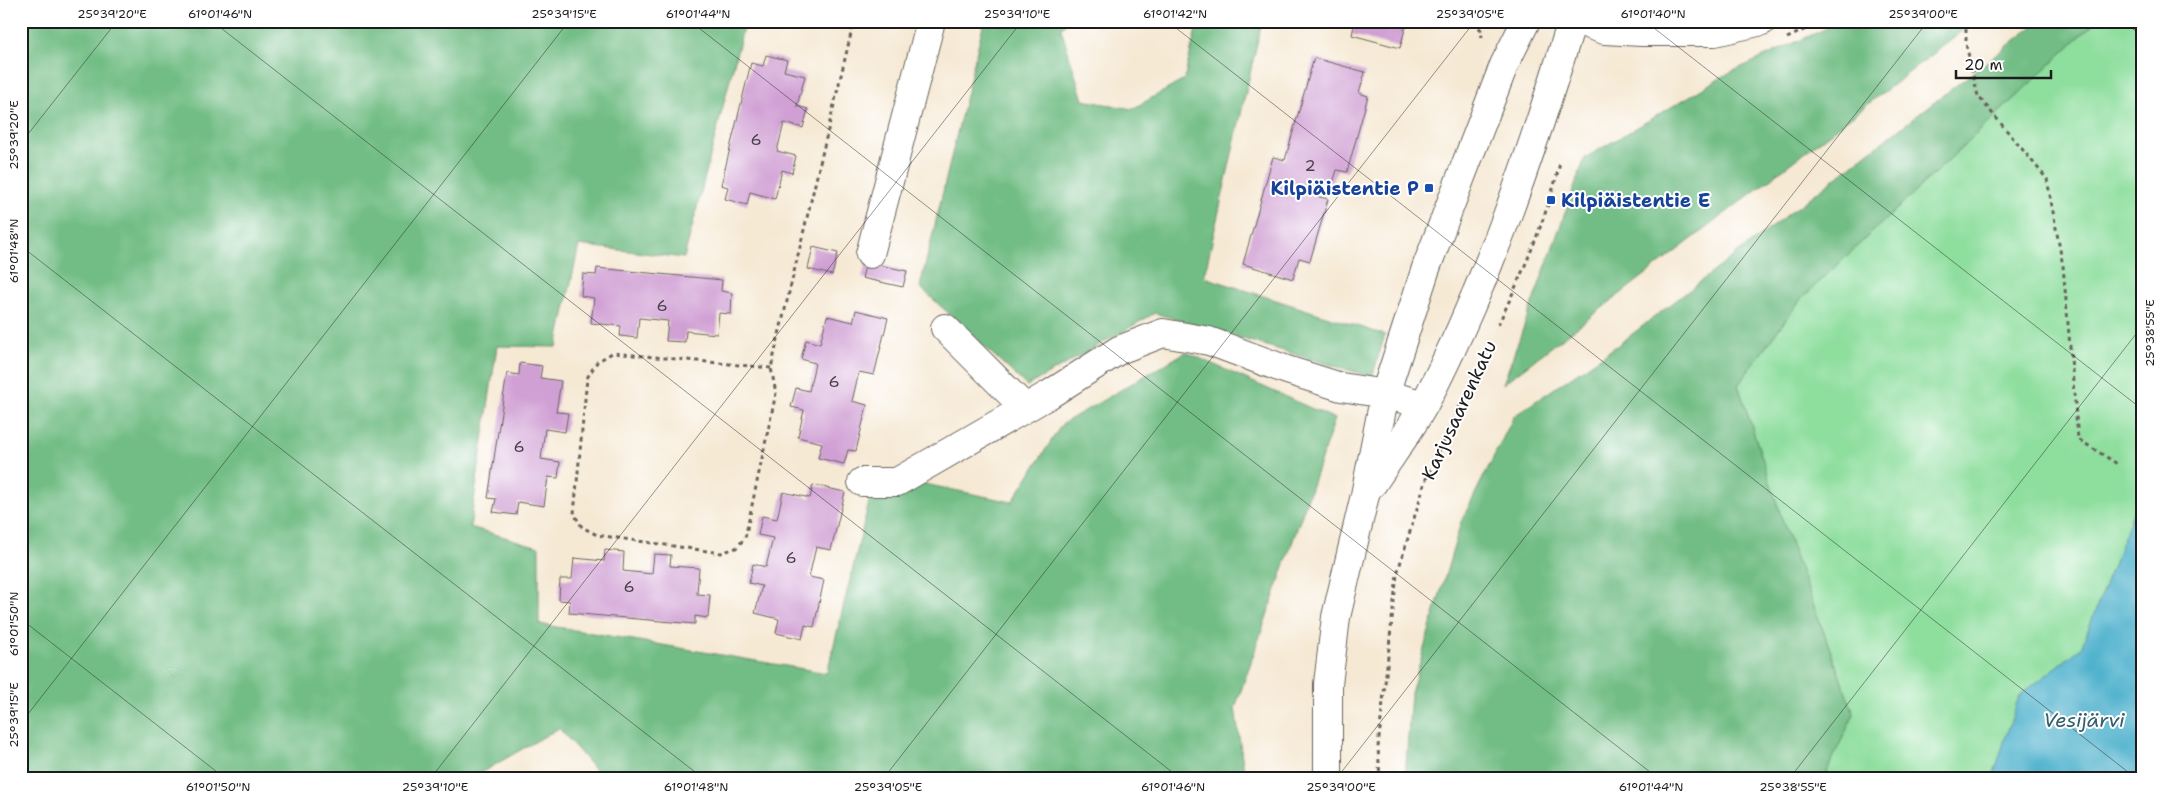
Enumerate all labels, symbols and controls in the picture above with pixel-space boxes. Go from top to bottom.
text: 25°39'20"E [77,6,147,22]
text: 61°01'46"N [188,6,252,22]
text: 25°39'15"E [531,6,597,22]
text: 61°01'44"N [666,6,730,22]
text: 25°39'10"E [984,6,1050,22]
text: 61°01'42"N [1143,6,1207,22]
text: 25°39'05"E [1436,6,1504,22]
text: 61°01'40"N [1620,6,1686,22]
text: 25°39'00"E [1888,6,1958,22]
scale bar [1956,48,2052,80]
text: 20 m [1964,55,2003,75]
text: 25°39'20"E [6,100,22,170]
house number: 6 [750,129,762,150]
house number: 2 [1304,155,1316,176]
place label: Kilpiäistentie P [1270,176,1419,201]
marker: Kilpiäistentie P [1423,182,1435,194]
place label: Kilpiäistentie E [1561,188,1710,213]
marker: Kilpiäistentie E [1545,194,1557,206]
text: 61°01'48"N [6,219,22,283]
house number: 6 [656,295,668,316]
text: 25°38'55"E [2142,299,2158,367]
street label: Karjusaarenkatu [1416,336,1502,484]
house number: 6 [828,371,840,392]
house number: 6 [513,436,525,457]
house number: 6 [785,547,797,568]
house number: 6 [623,576,635,597]
text: 61°01'50"N [6,592,22,656]
text: 25°39'15"E [6,682,22,748]
water label: Vesijärvi [2043,707,2125,733]
text: 61°01'50"N [186,779,250,795]
text: 25°39'10"E [402,779,468,795]
text: 61°01'48"N [664,779,728,795]
text: 25°39'05"E [854,779,922,795]
text: 61°01'46"N [1141,779,1205,795]
text: 25°39'00"E [1306,779,1376,795]
text: 61°01'44"N [1619,779,1683,795]
text: 25°38'55"E [1759,779,1827,795]

